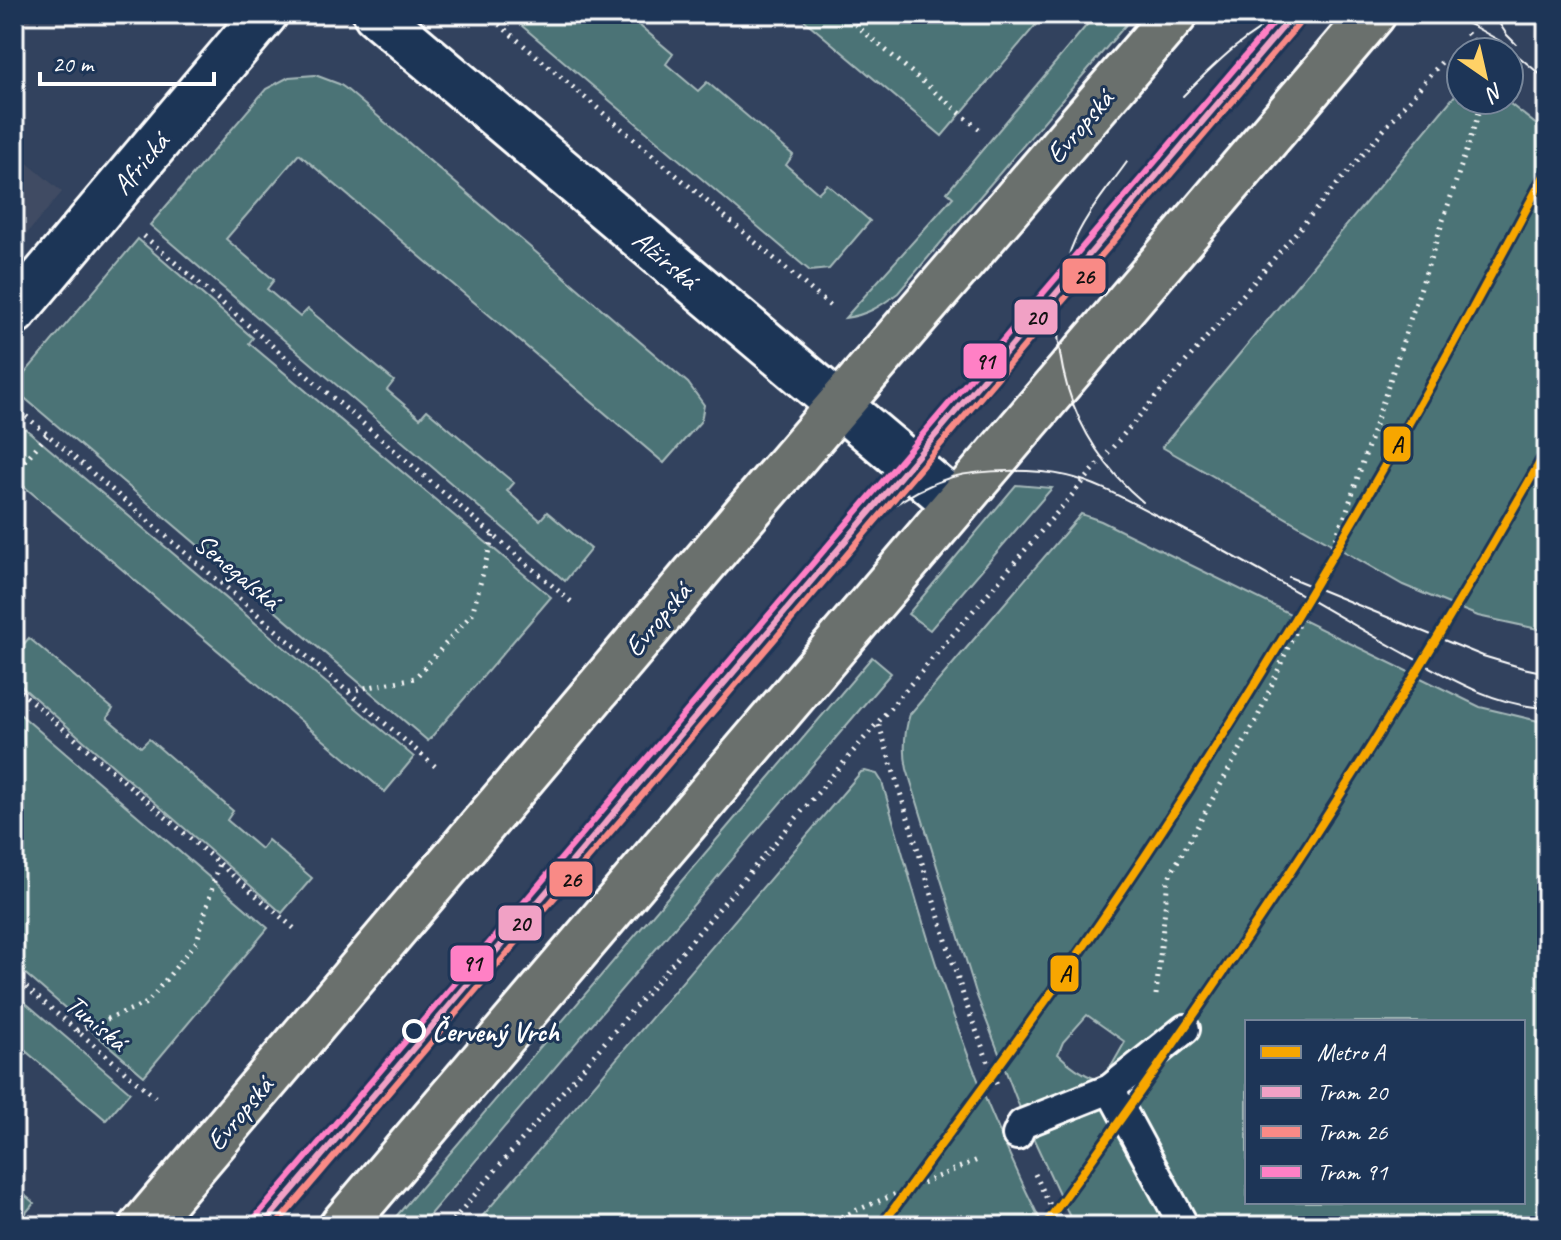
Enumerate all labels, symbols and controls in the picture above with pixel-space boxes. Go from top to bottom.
scale bar [40,36,214,86]
north arrow [1445,36,1525,116]
text: 20 m [52,49,95,79]
text: N [1479,76,1509,109]
street label: Evropská [1038,80,1123,170]
street label: Africká [104,123,178,202]
street label: Alžírská [626,222,708,299]
line badge: 26 [1061,257,1107,295]
text: 26 [1074,263,1096,291]
line badge: 20 [1013,298,1059,336]
text: 20 [1026,304,1048,332]
line badge: 91 [962,342,1008,380]
text: 91 [975,348,997,376]
line badge: A [1382,425,1412,463]
text: A [1391,431,1404,459]
street label: Senegalská [187,525,290,619]
street label: Evropská [616,573,700,664]
line badge: 26 [548,860,594,898]
text: 26 [561,866,583,894]
line badge: 20 [497,904,543,942]
text: 20 [510,910,532,938]
line badge: 91 [449,944,495,983]
text: 91 [462,950,484,978]
line badge: A [1049,954,1080,993]
text: A [1059,960,1072,988]
street label: Tuniská [58,986,137,1060]
place label: Červený Vrch [432,1014,560,1049]
marker: Červený Vrch [403,1020,425,1042]
legend [1245,1020,1525,1204]
text: Metro A [1317,1037,1386,1067]
street label: Evropská [198,1067,282,1158]
text: Tram 20 [1317,1077,1389,1107]
text: Tram 26 [1317,1117,1388,1147]
text: Tram 91 [1317,1157,1388,1187]

